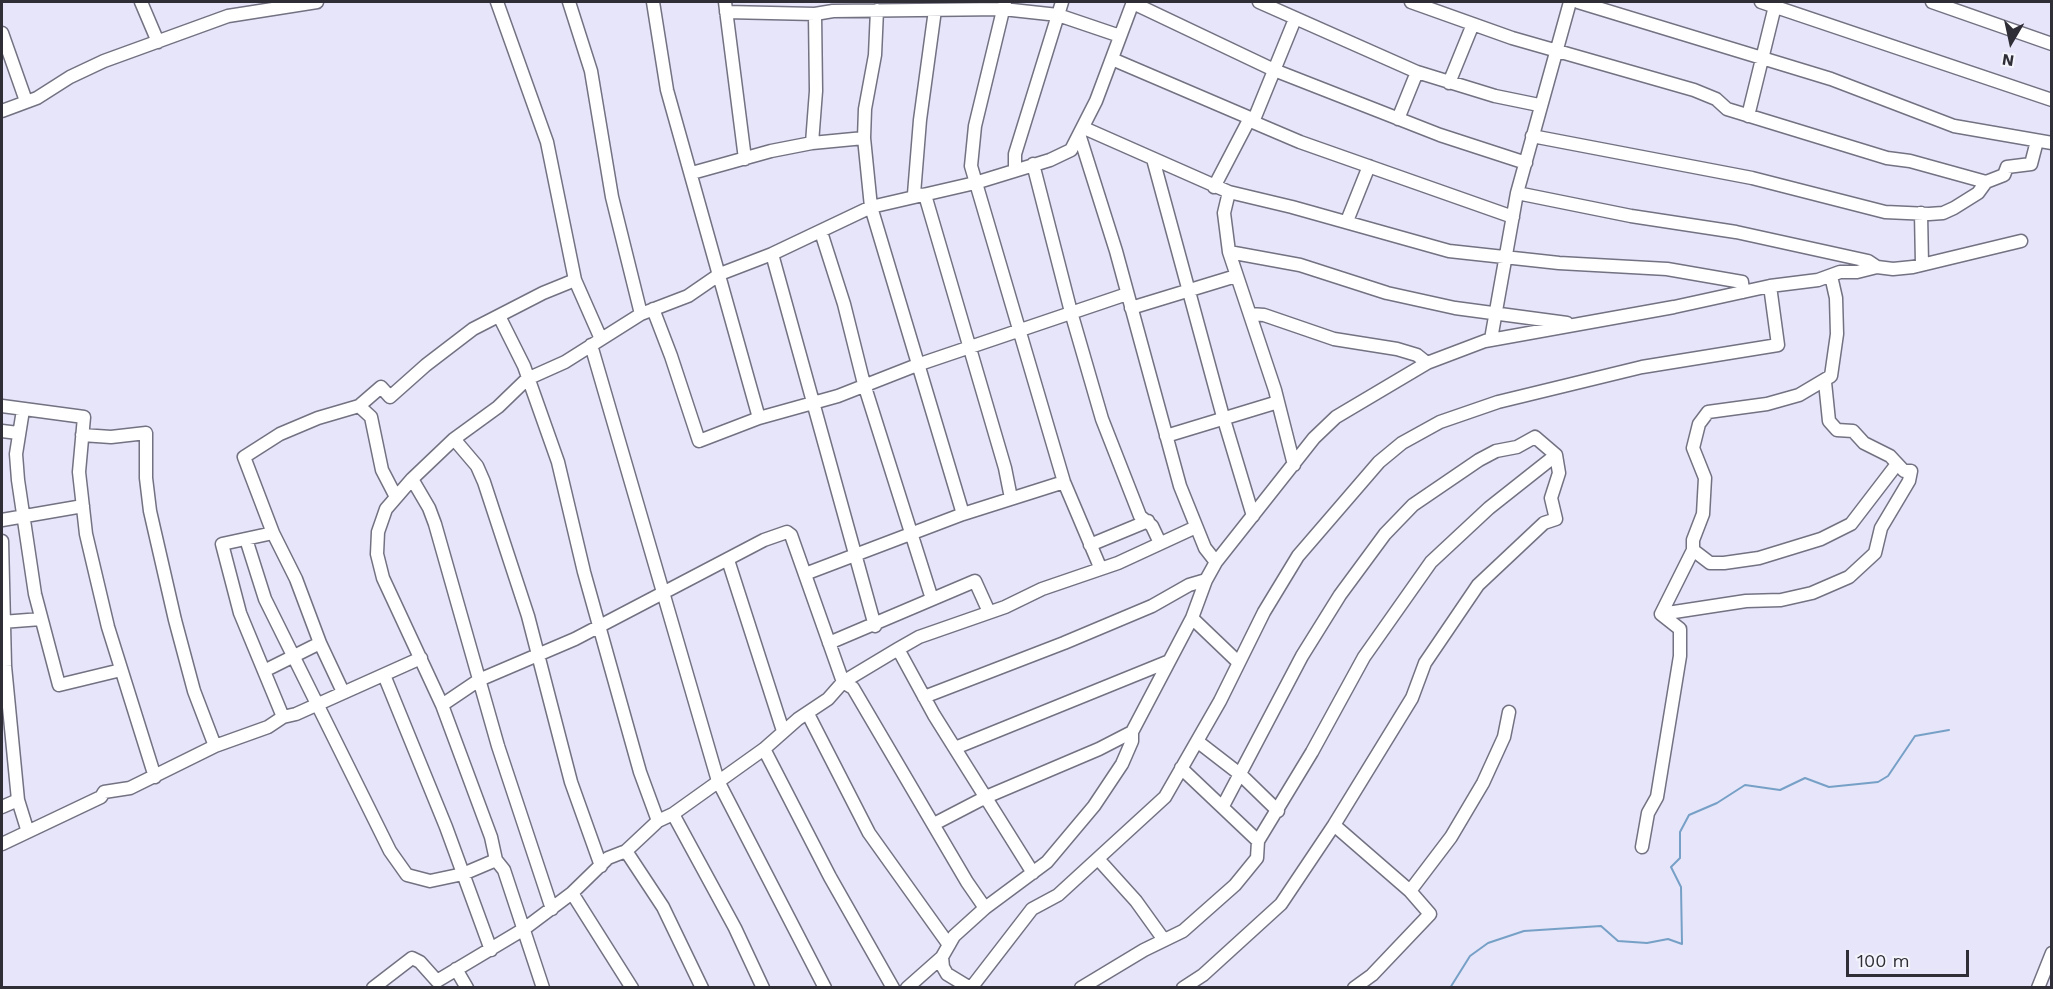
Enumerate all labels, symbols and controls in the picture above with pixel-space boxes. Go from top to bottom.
north arrow [1981,12,2041,72]
text: N [2001,50,2015,71]
scale bar [1849,938,1972,976]
text: 100 m [1857,950,1910,971]

